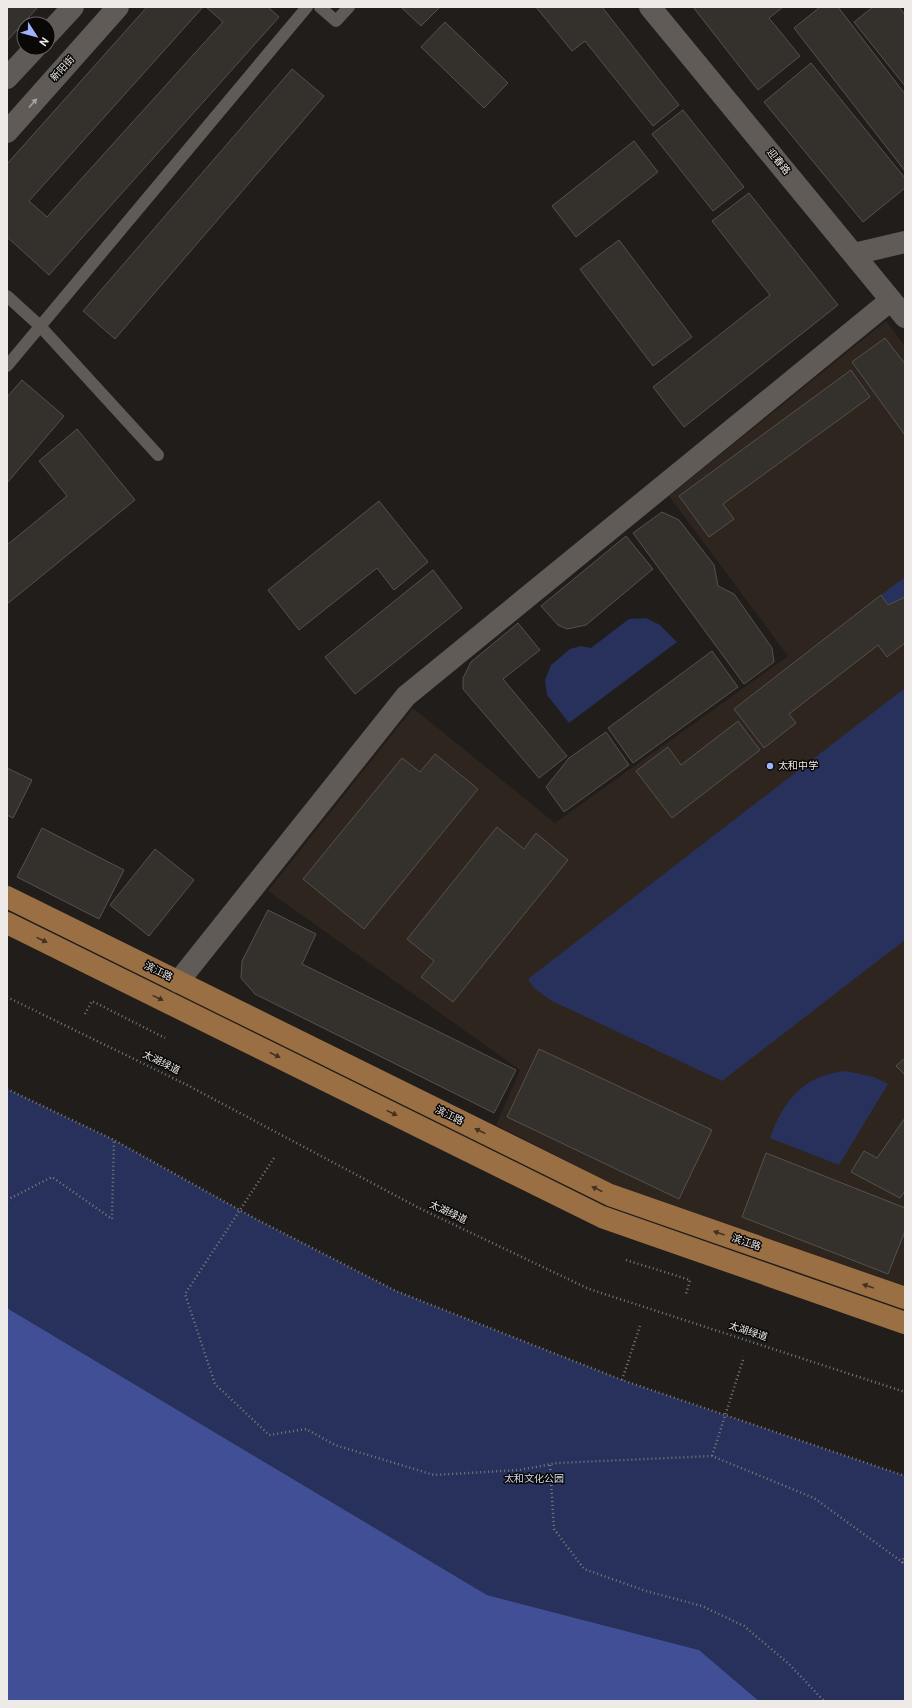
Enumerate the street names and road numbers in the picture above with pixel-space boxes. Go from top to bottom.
street label: 新阳街 [48,54,78,84]
street label: 迎春路 [764,146,792,178]
street label: 滨江路 [142,960,174,984]
street label: 太湖绿道 [140,1048,182,1078]
street label: 滨江路 [433,1104,465,1128]
street label: 太湖绿道 [427,1199,469,1227]
street label: 滨江路 [730,1232,762,1254]
street label: 太湖绿道 [727,1320,769,1344]

